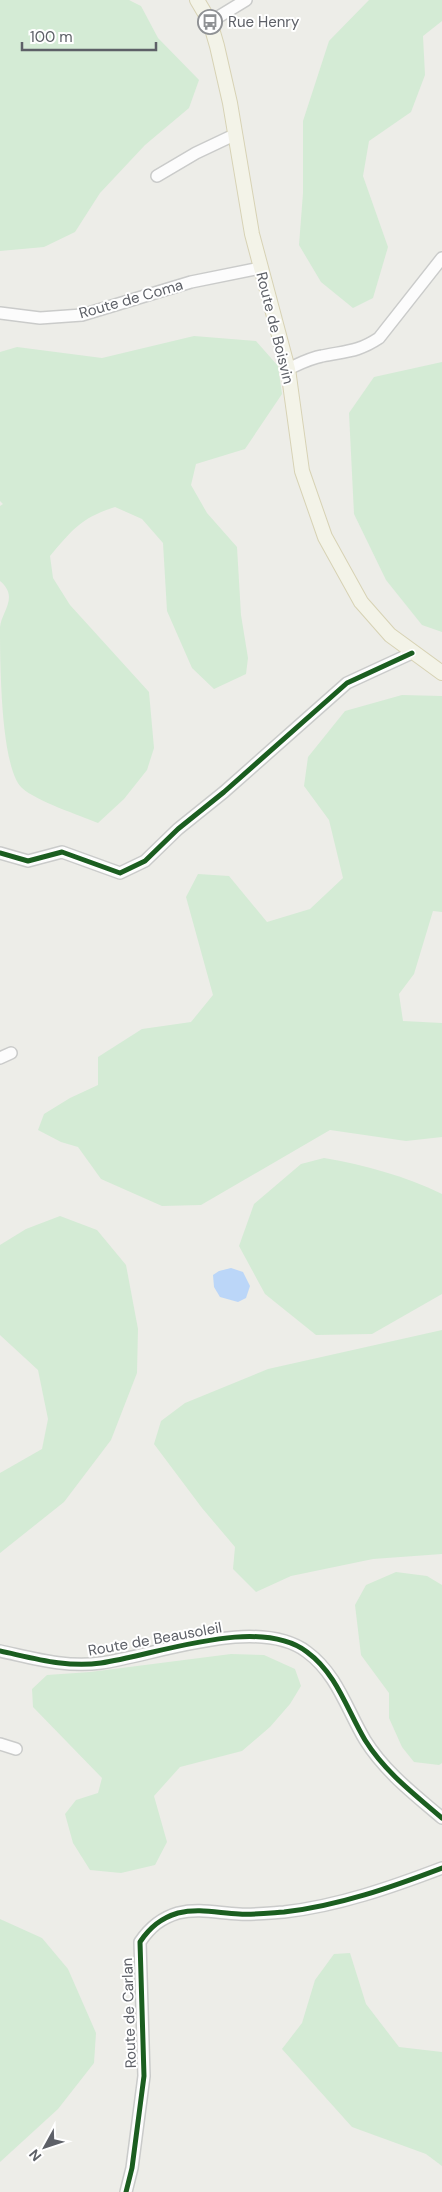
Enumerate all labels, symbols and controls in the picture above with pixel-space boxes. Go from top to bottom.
bus stop icon: Rue Henry [197,9,223,35]
place label: Rue Henry [228,12,300,32]
scale bar [22,20,156,52]
text: 100 m [30,27,73,47]
street label: Route de Boisvin [251,270,299,386]
street label: Route de Coma [77,275,185,323]
street label: Route de Beausoleil [86,1617,224,1661]
street label: Route de Carlan [117,1957,141,2069]
north arrow [20,2122,70,2172]
text: N [25,2146,45,2165]

